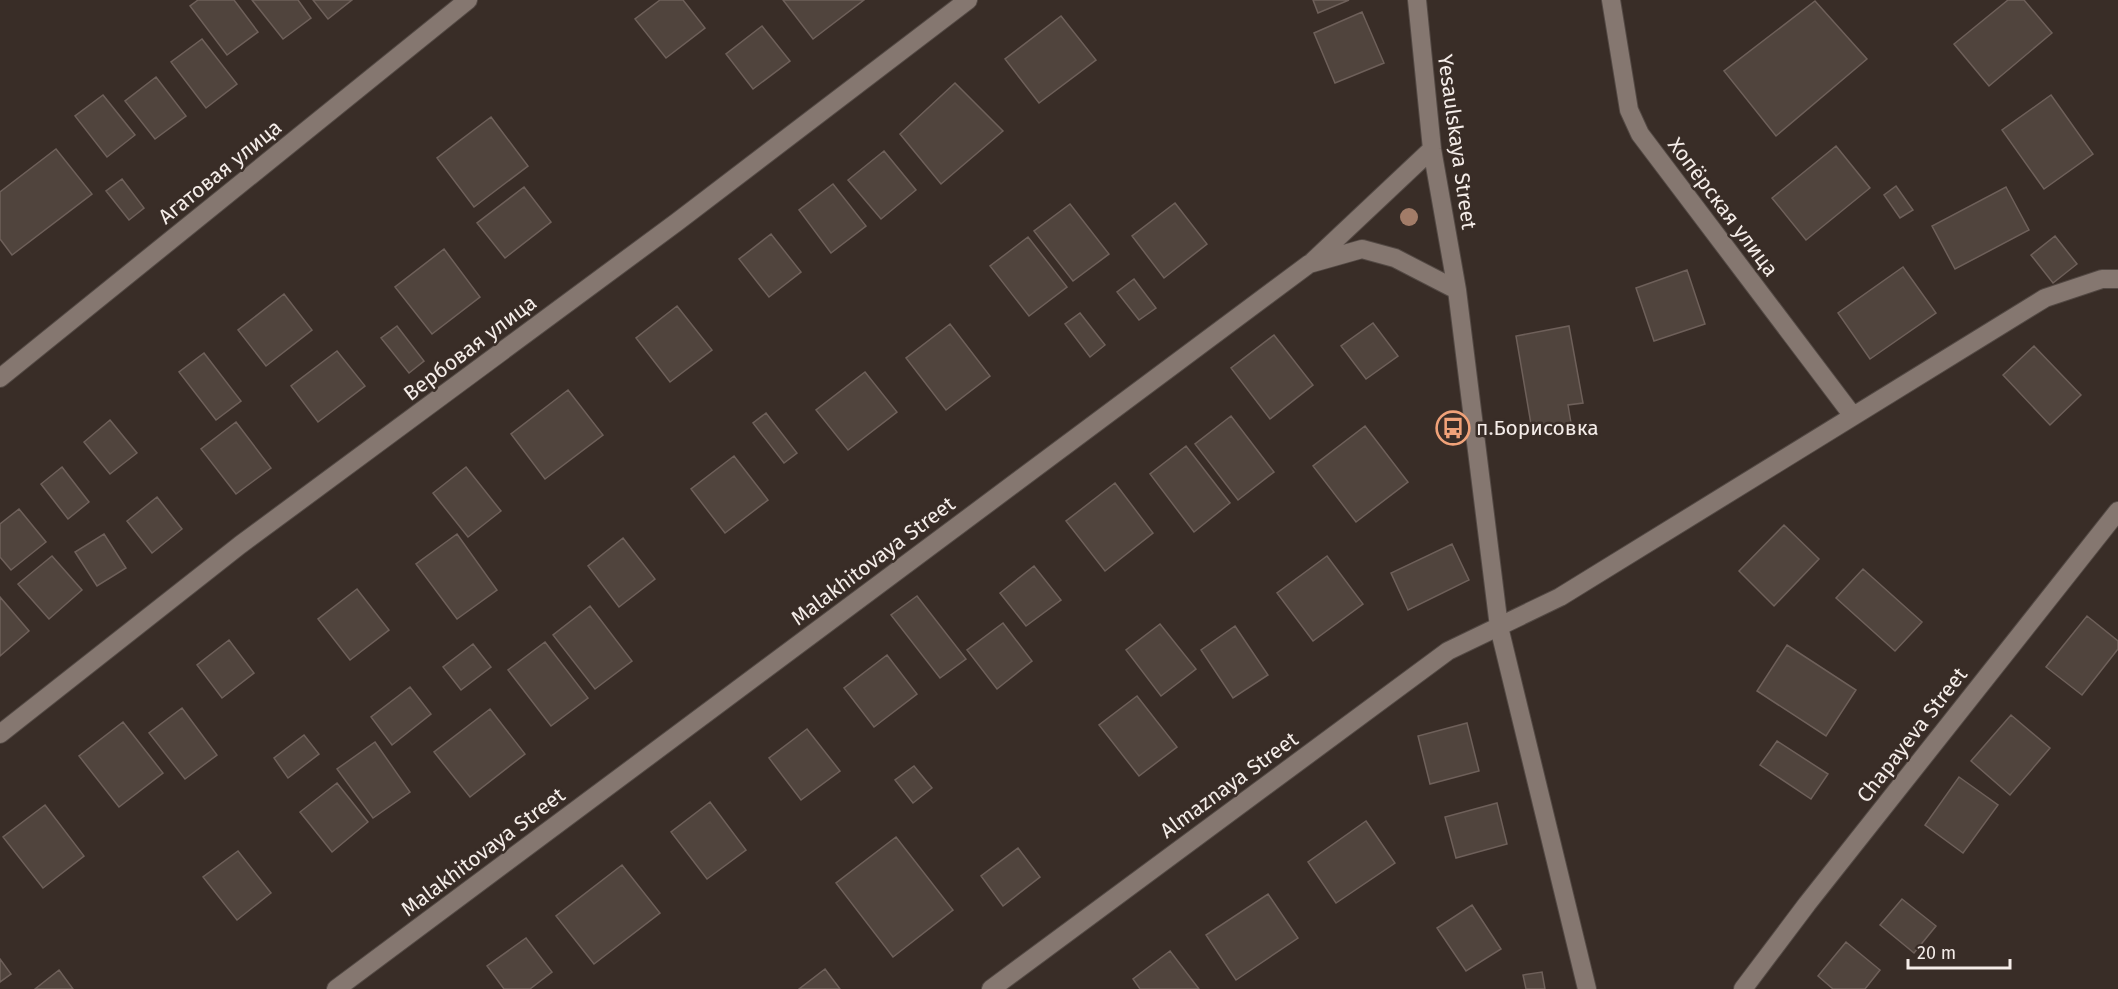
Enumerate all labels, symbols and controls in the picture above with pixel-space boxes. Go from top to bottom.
street label: Yesaulskaya Street [1432,53,1482,232]
street label: Агатовая улица [153,114,287,230]
street label: Хопёрская улица [1662,132,1784,282]
street label: Вербовая улица [398,290,542,406]
bus stop icon: п.Борисовка [1435,410,1471,446]
place label: п.Борисовка [1476,415,1599,441]
street label: Malakhitovaya Street [786,491,960,631]
street label: Chapayeva Street [1851,662,1973,808]
street label: Almaznaya Street [1155,726,1303,844]
street label: Malakhitovaya Street [396,782,570,922]
scale bar [1908,932,2010,970]
text: 20 m [1917,942,1956,964]

